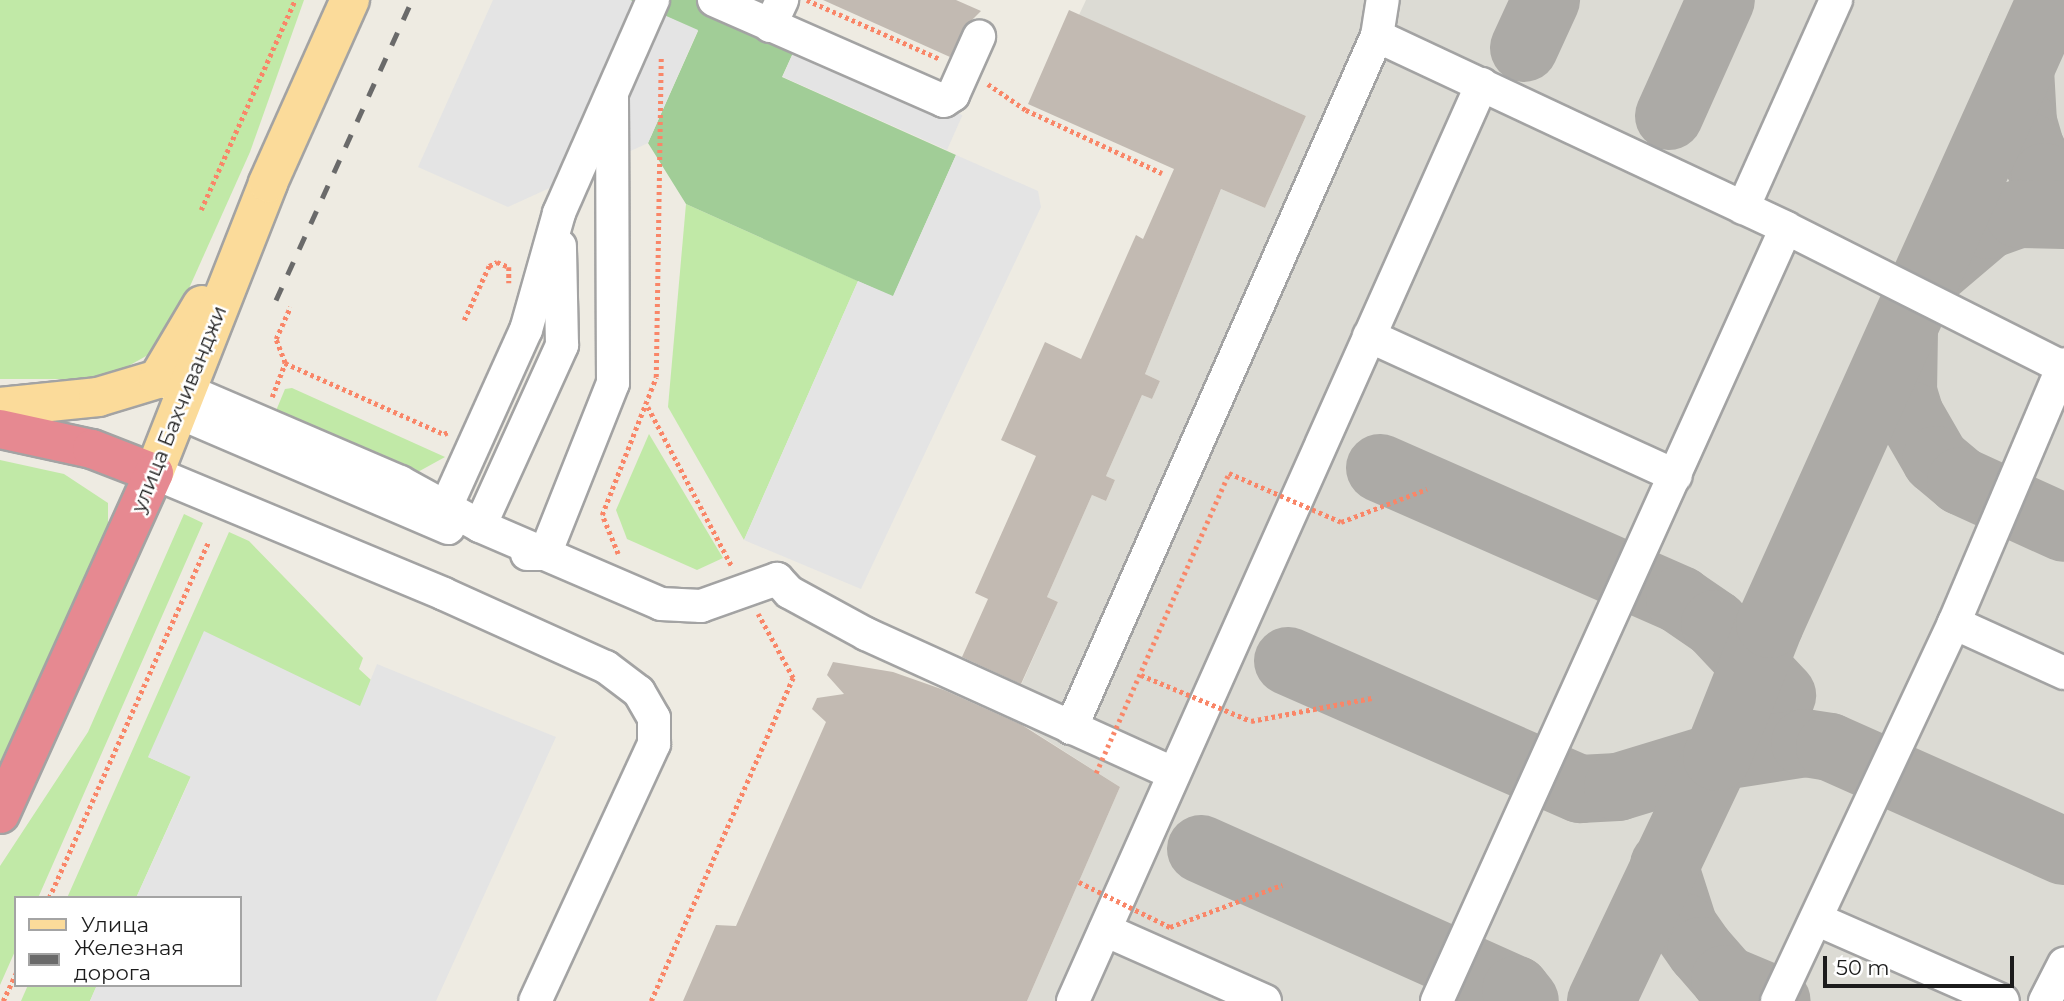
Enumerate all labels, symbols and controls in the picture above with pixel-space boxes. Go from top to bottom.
street label: улица Бахчиванджи [126,302,232,516]
legend [14,896,242,987]
text: Улица [81,912,149,937]
text: Железная дорога [74,935,184,985]
scale bar [1826,942,2017,986]
text: 50 m [1836,955,1890,980]

